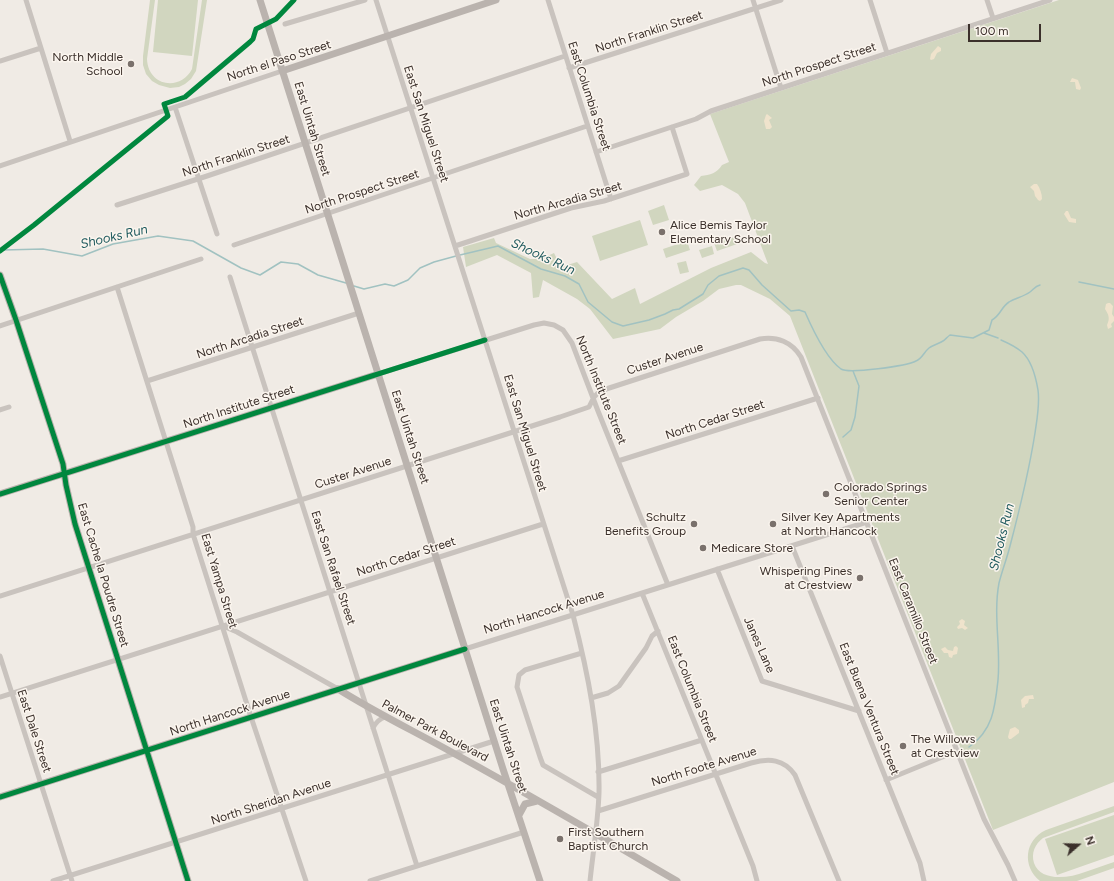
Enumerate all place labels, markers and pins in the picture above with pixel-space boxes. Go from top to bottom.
place label: North Middle School [52,50,123,78]
marker: North Middle School [126,59,136,69]
place label: Alice Bemis Taylor Elementary School [670,218,771,246]
marker: Alice Bemis Taylor Elementary School [657,227,667,237]
place label: Colorado Springs Senior Center [834,480,927,508]
marker: Colorado Springs Senior Center [821,489,831,499]
place label: Schultz Benefits Group [605,510,686,538]
place label: Silver Key Apartments at North Hancock [781,510,900,538]
marker: Schultz Benefits Group [689,519,699,529]
marker: Silver Key Apartments at North Hancock [768,519,778,529]
place label: Medicare Store [711,541,793,555]
marker: Medicare Store [698,543,708,553]
place label: Whispering Pines at Crestview [760,564,852,592]
marker: Whispering Pines at Crestview [855,573,865,583]
place label: The Willows at Crestview [911,732,979,760]
marker: The Willows at Crestview [898,741,908,751]
place label: First Southern Baptist Church [568,825,648,853]
marker: First Southern Baptist Church [555,834,565,844]

